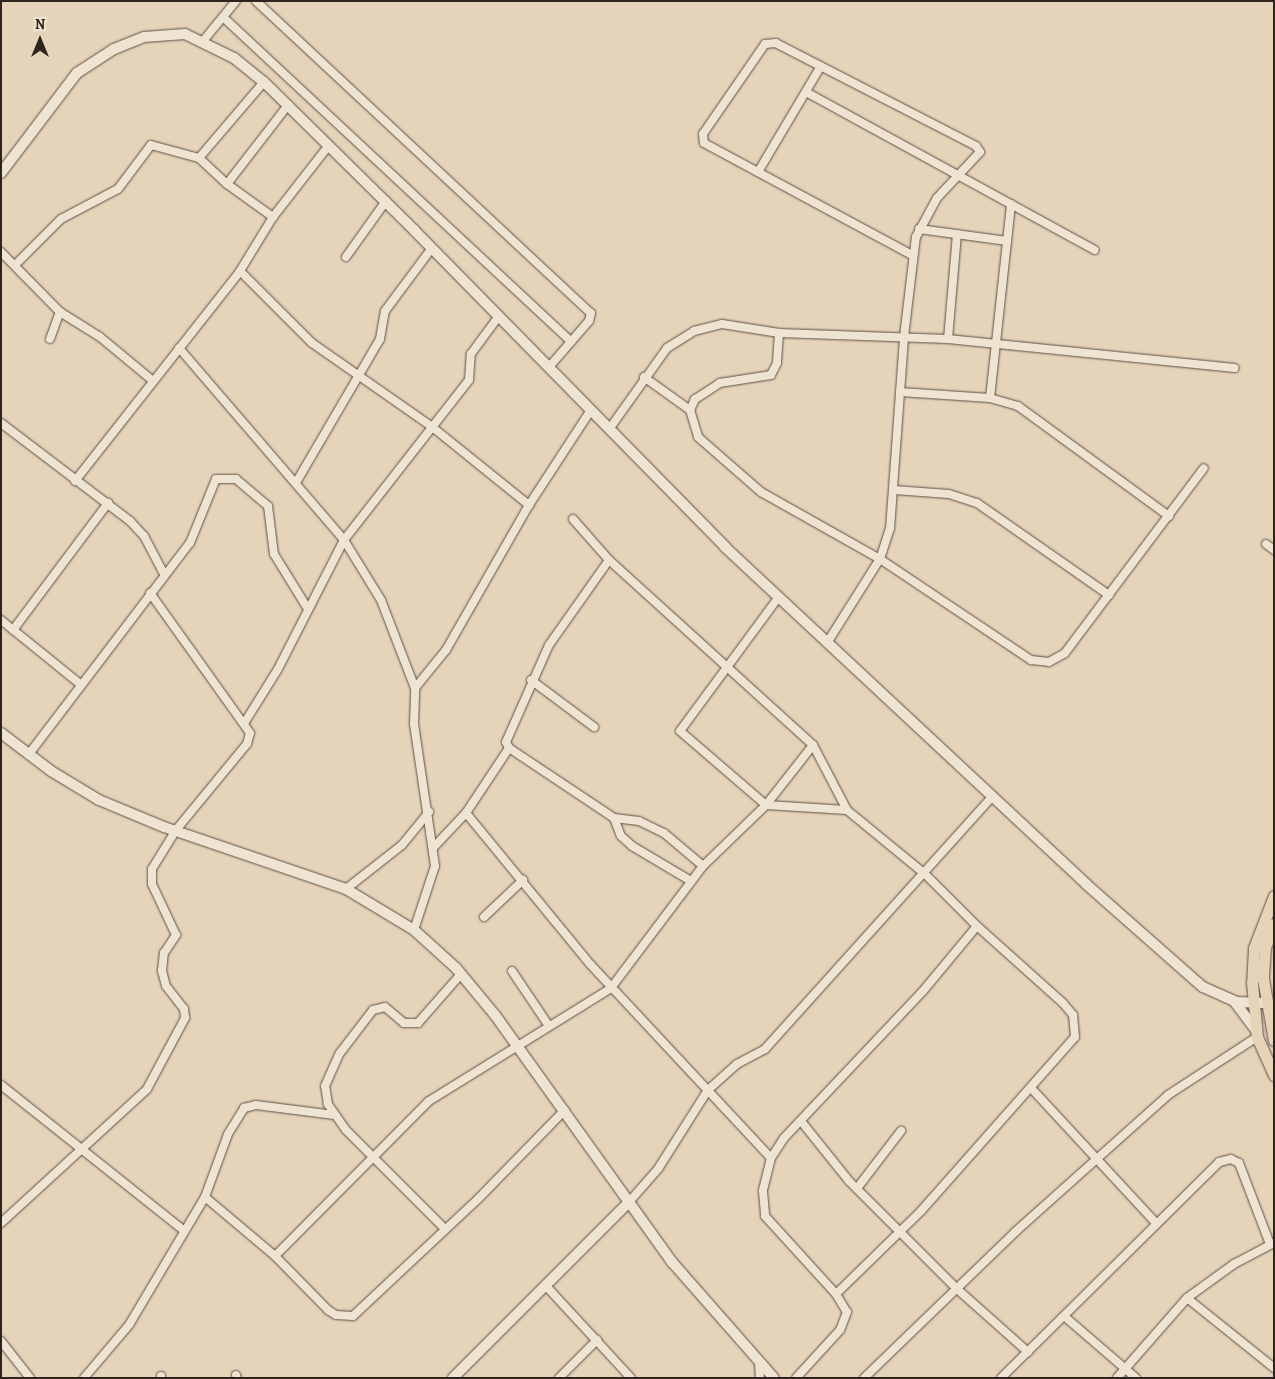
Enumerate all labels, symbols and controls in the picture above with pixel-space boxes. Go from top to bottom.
north arrow [15,15,65,65]
text: N [35,15,45,34]

